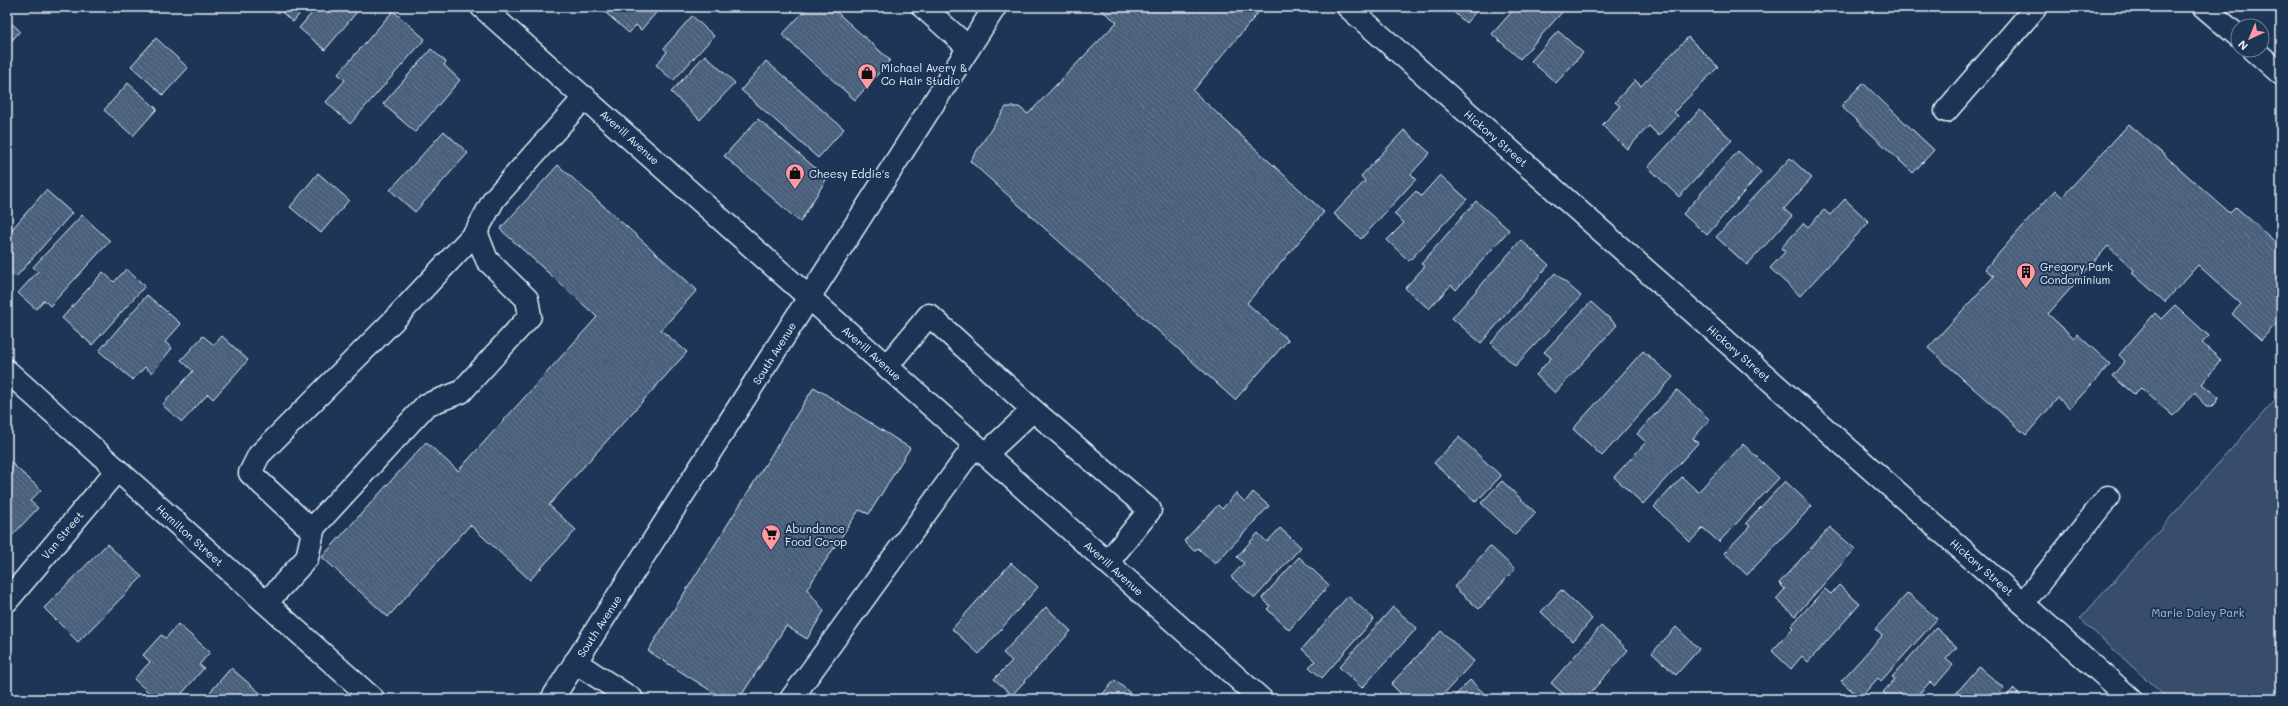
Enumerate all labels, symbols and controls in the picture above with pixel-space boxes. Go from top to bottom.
north arrow [2230,18,2270,58]
text: N [2234,37,2251,54]
place label: Michael Avery & Co Hair Studio [881,60,968,88]
shop icon: Michael Avery & Co Hair Studio [856,62,878,90]
street label: Averill Avenue [597,106,663,168]
street label: Hickory Street [1461,106,1531,170]
shop icon: Cheesy Eddie's [784,162,806,190]
place label: Cheesy Eddie's [809,166,890,181]
place label: Gregory Park Condominium [2040,259,2113,287]
building icon: Gregory Park Condominium [2015,261,2037,289]
street label: South Avenue [749,319,799,387]
street label: Hickory Street [1704,321,1774,385]
street label: Averill Avenue [839,322,905,384]
street label: Hamilton Street [153,501,227,569]
street label: Van Street [37,508,87,562]
place label: Abundance Food Co-op [785,521,847,549]
supermarket icon: Abundance Food Co-op [760,523,782,551]
street label: Hickory Street [1947,535,2017,599]
street label: Averill Avenue [1081,537,1147,599]
street label: South Avenue [573,592,625,660]
park label: Marie Daley Park [2151,605,2245,620]

